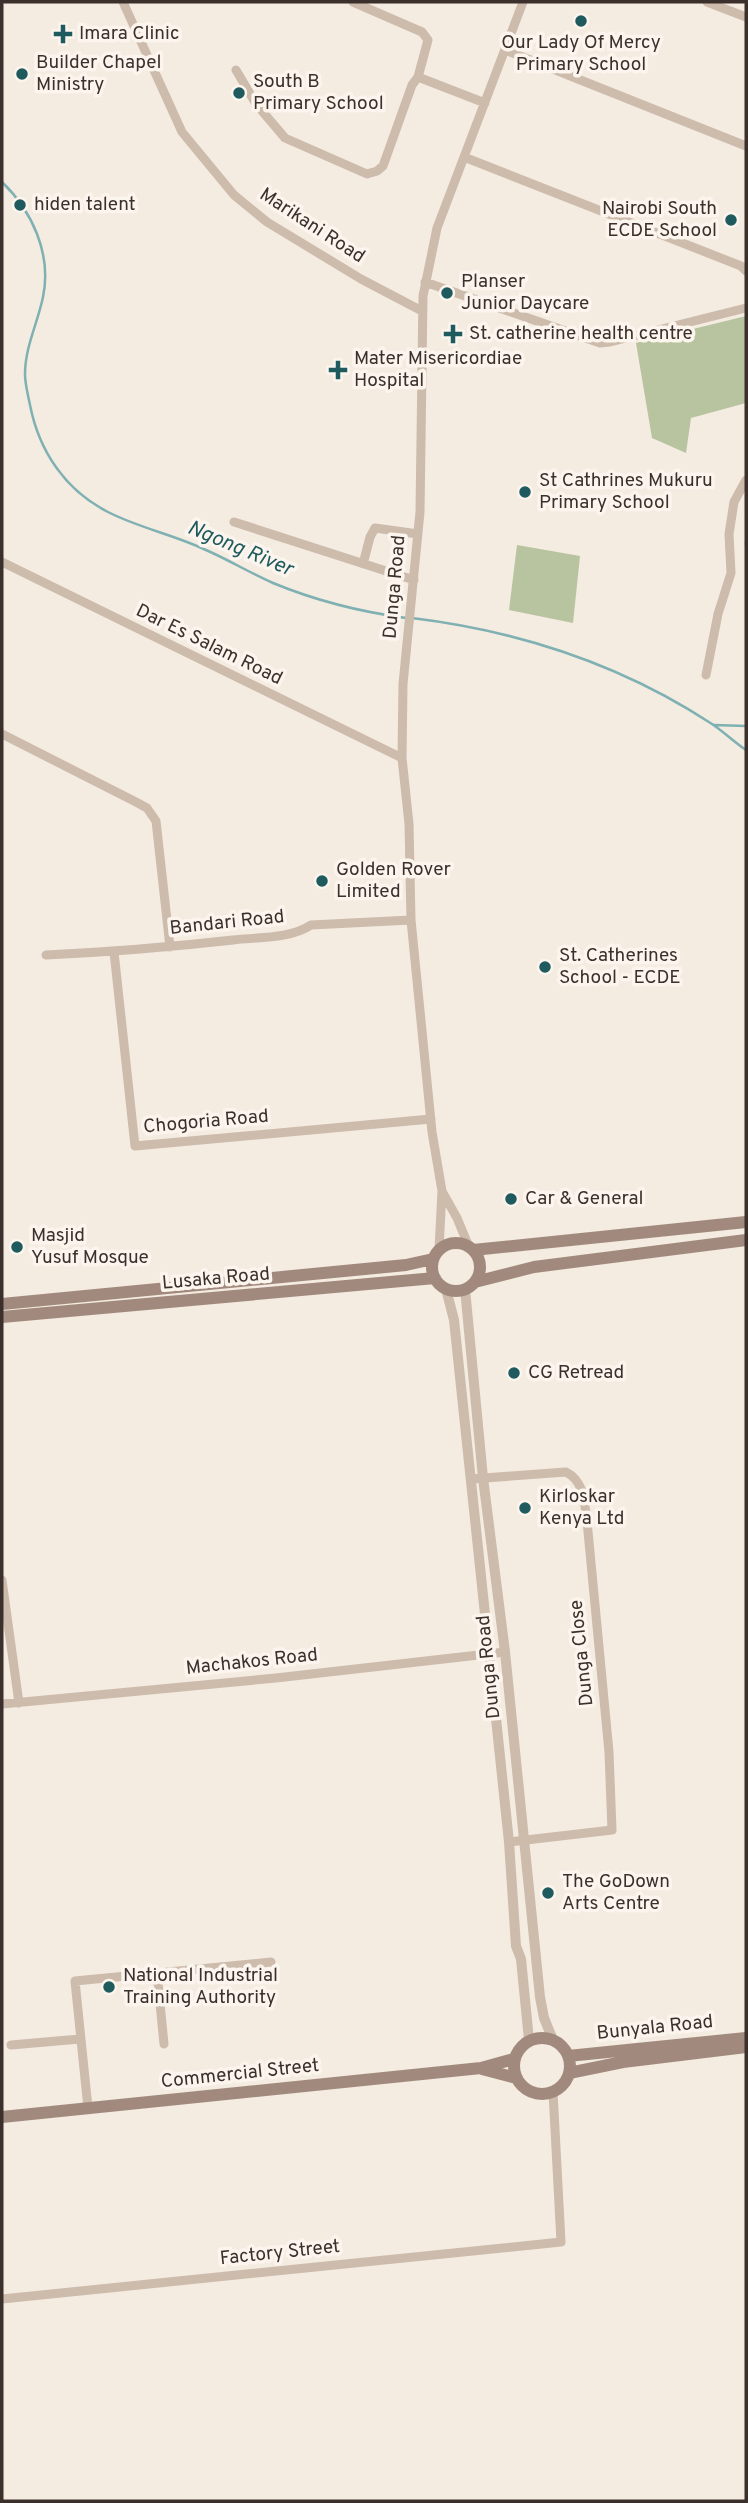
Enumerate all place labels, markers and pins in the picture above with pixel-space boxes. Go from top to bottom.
marker: Our Lady Of Mercy Primary School [573,13,589,29]
place label: Imara Clinic [79,22,179,46]
marker: Imara Clinic [53,24,73,44]
place label: Our Lady Of Mercy Primary School [501,31,661,77]
place label: Builder Chapel Ministry [36,51,161,97]
marker: Builder Chapel Ministry [14,66,30,82]
place label: South B Primary School [253,70,384,116]
marker: South B Primary School [231,85,247,101]
place label: hiden talent [34,193,136,217]
marker: hiden talent [12,197,28,213]
place label: Nairobi South ECDE School [602,197,717,243]
marker: Nairobi South ECDE School [723,212,739,228]
place label: Planser Junior Daycare [461,270,589,316]
marker: Planser Junior Daycare [439,285,455,301]
place label: St. catherine health centre [469,322,693,346]
marker: St. catherine health centre [443,324,463,344]
place label: Mater Misericordiae Hospital [354,347,522,393]
marker: Mater Misericordiae Hospital [328,360,348,380]
place label: St Cathrines Mukuru Primary School [539,469,713,515]
marker: St Cathrines Mukuru Primary School [517,484,533,500]
place label: Golden Rover Limited [336,858,452,904]
marker: Golden Rover Limited [314,873,330,889]
place label: St. Catherines School - ECDE [559,944,681,990]
marker: St. Catherines School - ECDE [537,959,553,975]
place label: Car & General [525,1187,644,1211]
marker: Car & General [503,1191,519,1207]
place label: Masjid Yusuf Mosque [31,1224,149,1270]
marker: Masjid Yusuf Mosque [9,1239,25,1255]
place label: CG Retread [528,1361,624,1385]
marker: CG Retread [506,1365,522,1381]
place label: Kirloskar Kenya Ltd [539,1485,624,1531]
marker: Kirloskar Kenya Ltd [517,1500,533,1516]
place label: The GoDown Arts Centre [562,1870,670,1916]
marker: The GoDown Arts Centre [540,1885,556,1901]
place label: National Industrial Training Authority [123,1964,278,2010]
marker: National Industrial Training Authority [101,1979,117,1995]

